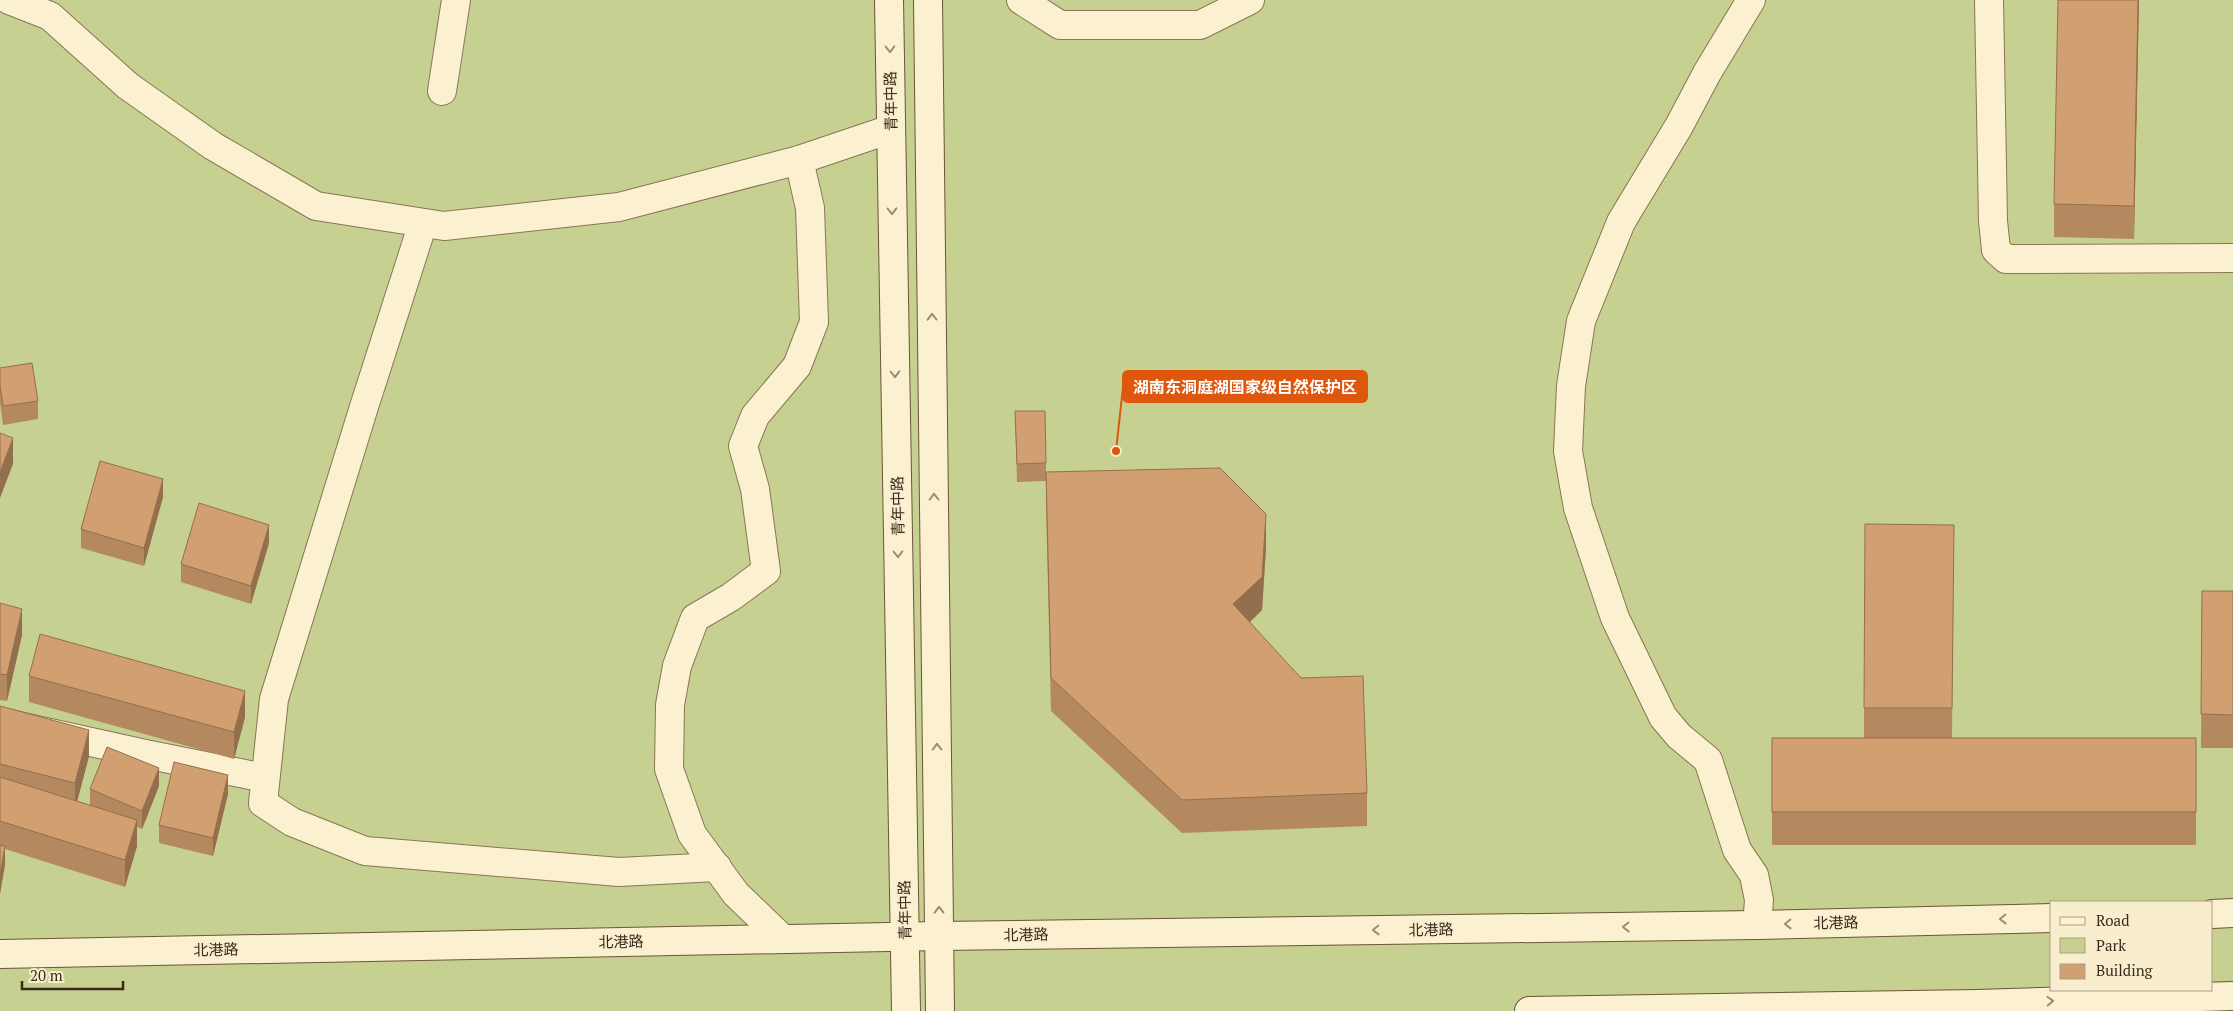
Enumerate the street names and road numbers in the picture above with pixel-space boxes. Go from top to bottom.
street label: 青年中路 [879,71,901,131]
street label: 青年中路 [886,476,908,536]
street label: 青年中路 [893,880,915,940]
street label: 北港路 [1813,912,1859,932]
street label: 北港路 [1408,919,1454,939]
street label: 北港路 [1003,924,1049,944]
street label: 北港路 [598,931,644,951]
street label: 北港路 [193,939,239,959]

